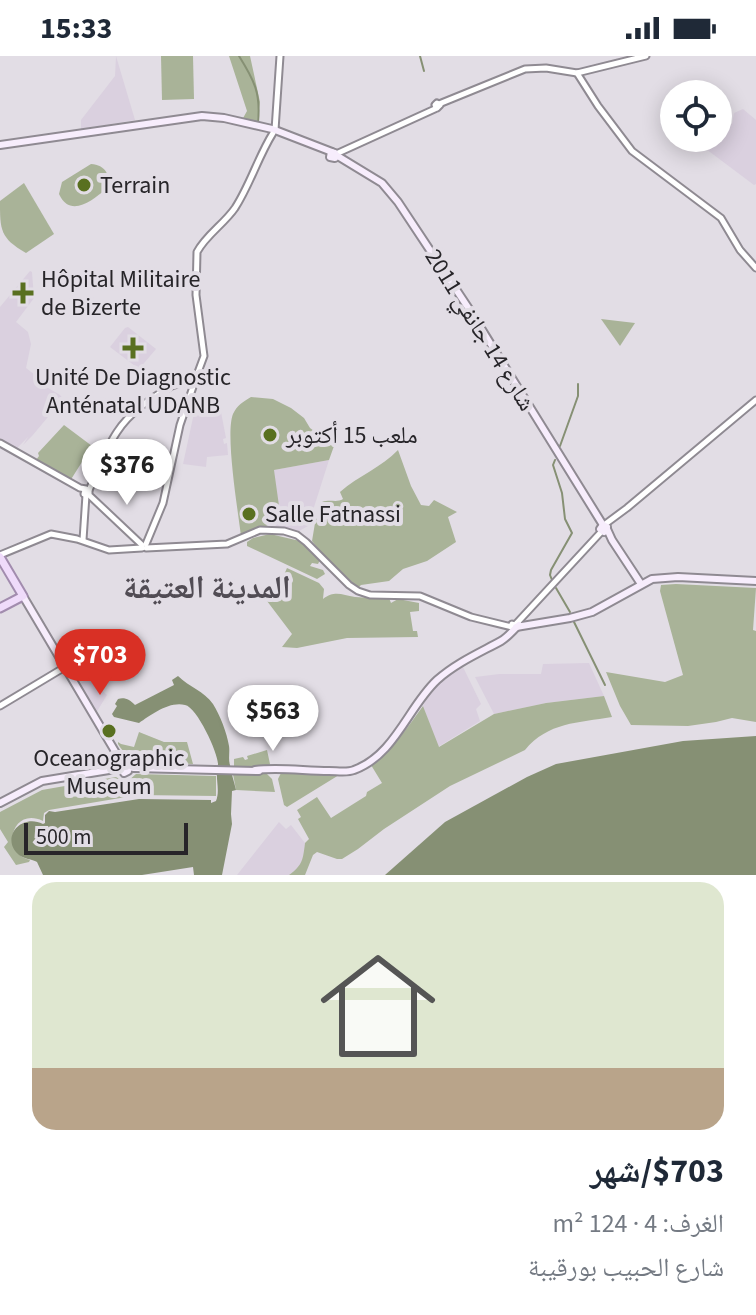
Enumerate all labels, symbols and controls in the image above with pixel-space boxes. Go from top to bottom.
text: 15:33 [40,7,112,50]
map controls [660,80,732,152]
button: locate [660,80,732,152]
place label: Terrain [100,168,170,203]
marker: Terrain [75,176,93,194]
street label: شارع 14 جانفي 2011 [415,242,544,418]
place label: Hôpital Militaire de Bizerte [41,262,200,325]
marker: Hôpital Militaire de Bizerte [12,282,34,304]
marker: Unité De Diagnostic Anténatal UDANB [122,337,144,359]
place label: Unité De Diagnostic Anténatal UDANB [35,360,231,423]
place label: ملعب 15 أكتوبر [285,418,418,453]
marker: ملعب 15 أكتوبر [261,426,279,444]
pin: $376 [80,439,174,507]
text: $376 [100,446,154,483]
place label: Salle Fatnassi [265,497,401,532]
marker: Salle Fatnassi [240,505,258,523]
district label: المدينة العتيقة [123,565,291,611]
pin: $703 [53,629,147,697]
text: $703 [73,636,127,673]
pin: $563 [226,685,320,753]
text: $563 [246,692,300,729]
marker: Oceanographic Museum [100,722,118,740]
place label: Oceanographic Museum [33,741,185,804]
scale bar [24,819,188,855]
text: 500 m [36,821,91,853]
icon: home [306,934,450,1078]
text: $703/شهر [590,1147,724,1196]
text: الغرف: 4 · 124 m² [552,1205,724,1242]
text: شارع الحبيب بورقيبة [528,1249,724,1286]

